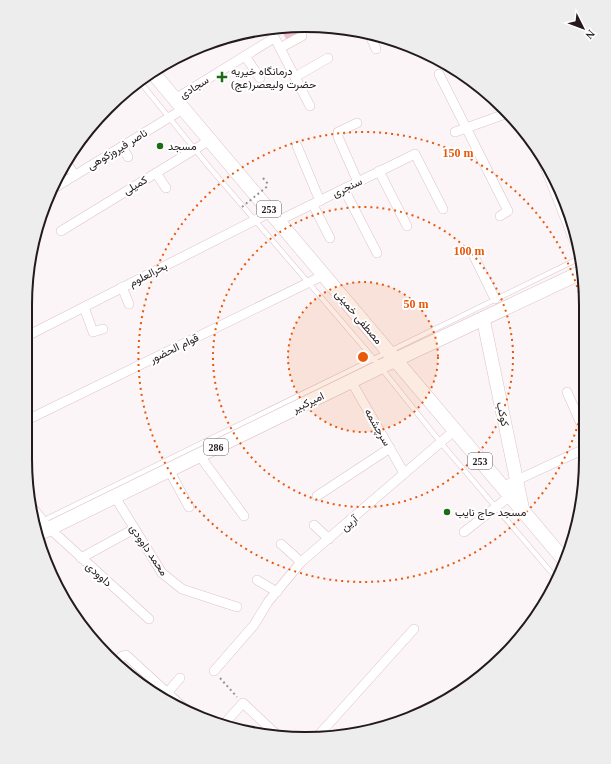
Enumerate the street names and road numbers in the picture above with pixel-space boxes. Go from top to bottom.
street label: سجادی [177,73,212,101]
street label: ناصر فیروزکوهی [85,126,150,172]
street label: کمیلی [121,173,150,198]
street label: سنجری [330,174,365,200]
road number: 253 [257,201,281,217]
street label: بحرالعلوم [127,259,170,290]
street label: مصطفی خمینی [332,288,385,347]
street label: قوام الحضور [147,331,201,367]
street label: امیرکبیر [289,389,326,416]
street label: کوکب [494,401,511,428]
street label: سرچشمه [361,406,394,449]
road number: 286 [204,439,228,455]
road number: 253 [468,453,492,469]
street label: آرین [338,512,362,534]
street label: محمد داوودی [127,522,171,578]
street label: داوودی [83,559,114,589]

